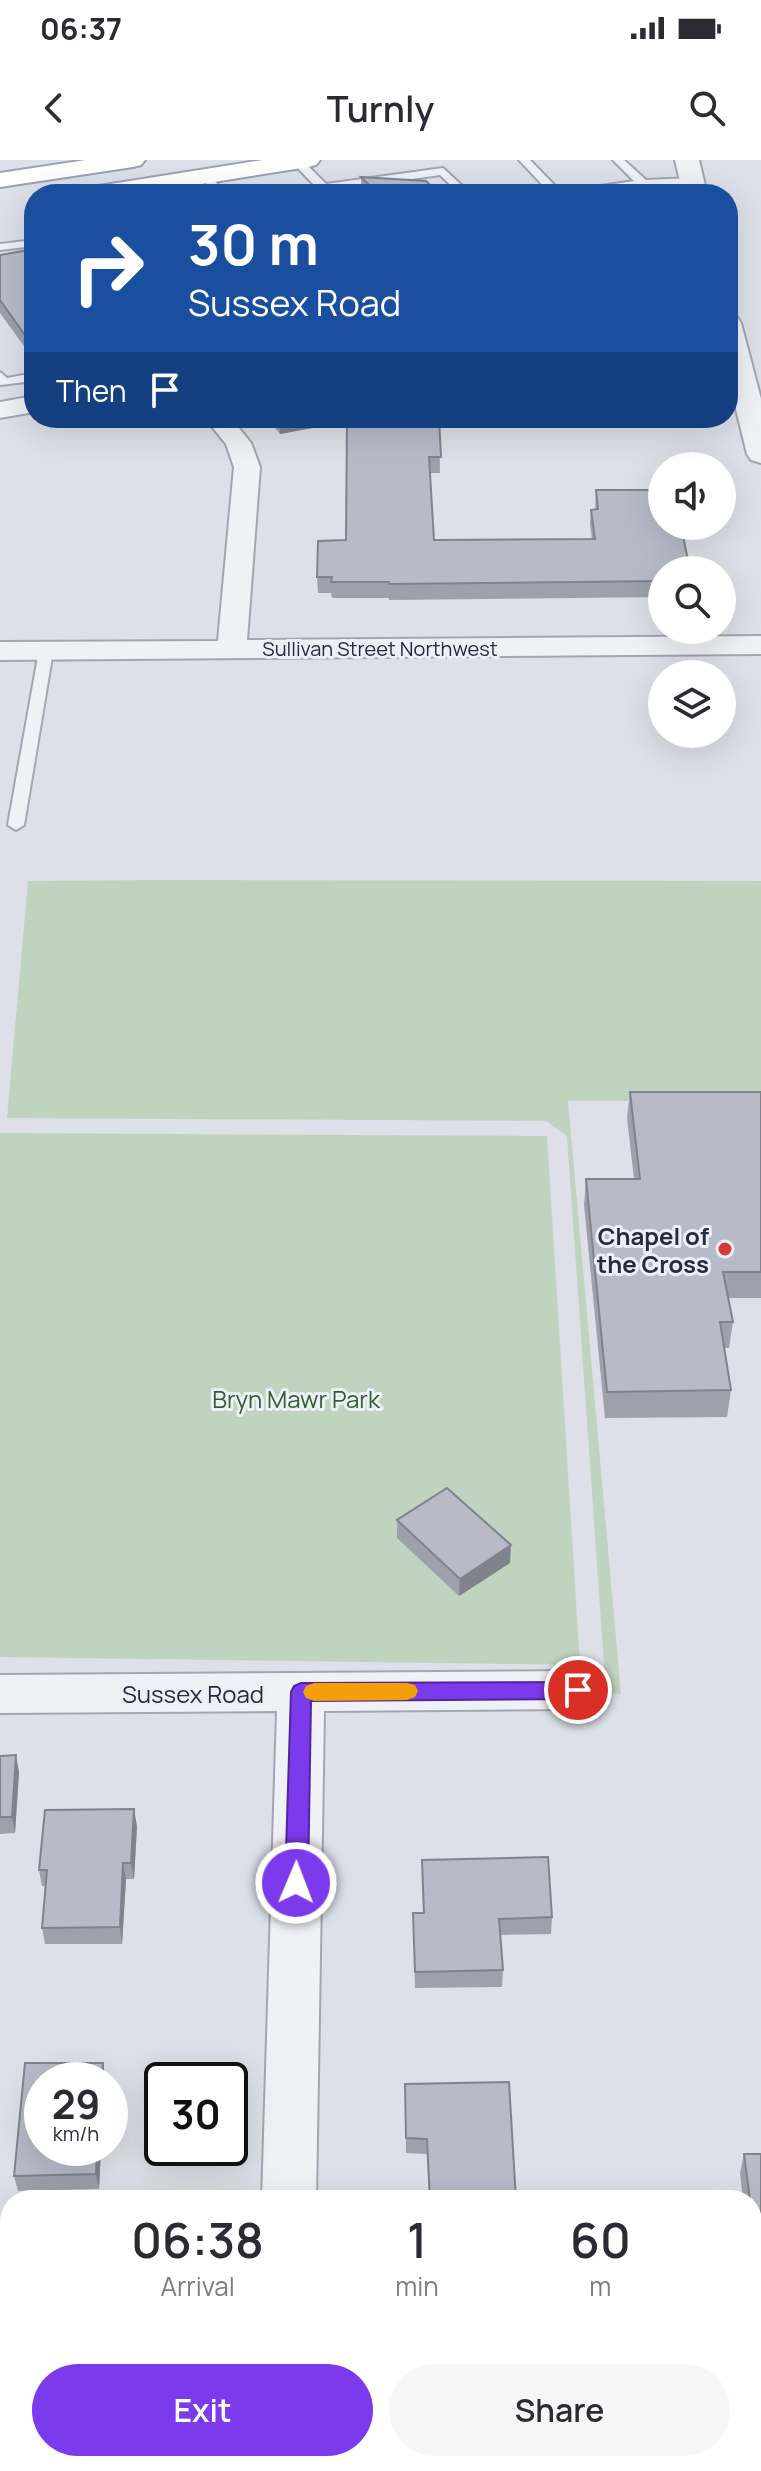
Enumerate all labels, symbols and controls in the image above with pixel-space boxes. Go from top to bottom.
text: 06:37 [40,8,122,49]
text: Turnly [327,84,434,133]
icon: back [32,86,76,130]
icon: search [685,86,729,130]
text: 30 m [188,205,319,282]
icon: right [56,216,160,320]
text: Sussex Road [188,278,401,327]
icon: arrive [143,368,187,412]
text: Then [56,370,127,411]
map controls [648,452,736,748]
button: sound [648,452,736,540]
button: search [648,556,736,644]
street label: Sullivan Street Northwest [262,635,498,662]
button: layers [648,660,736,748]
place label: Chapel of the Cross [597,1219,709,1280]
marker: Chapel of the Cross [716,1240,734,1258]
park label: Bryn Mawr Park [212,1382,381,1415]
pin [544,1656,612,1724]
icon: arrive [556,1668,600,1712]
street label: Sussex Road [122,1677,264,1710]
position arrow [254,1841,338,1925]
speed limit sign: 30 [144,2062,248,2166]
text: 29 [52,2076,100,2131]
text: km/h [53,2120,99,2147]
text: 06:38 [131,2207,264,2272]
text: 1 [407,2207,427,2272]
text: 60 [570,2207,631,2272]
text: Arrival [161,2268,235,2304]
text: min [395,2268,439,2304]
text: m [589,2268,611,2304]
button: Exit [32,2364,373,2456]
button: Share [389,2364,730,2456]

